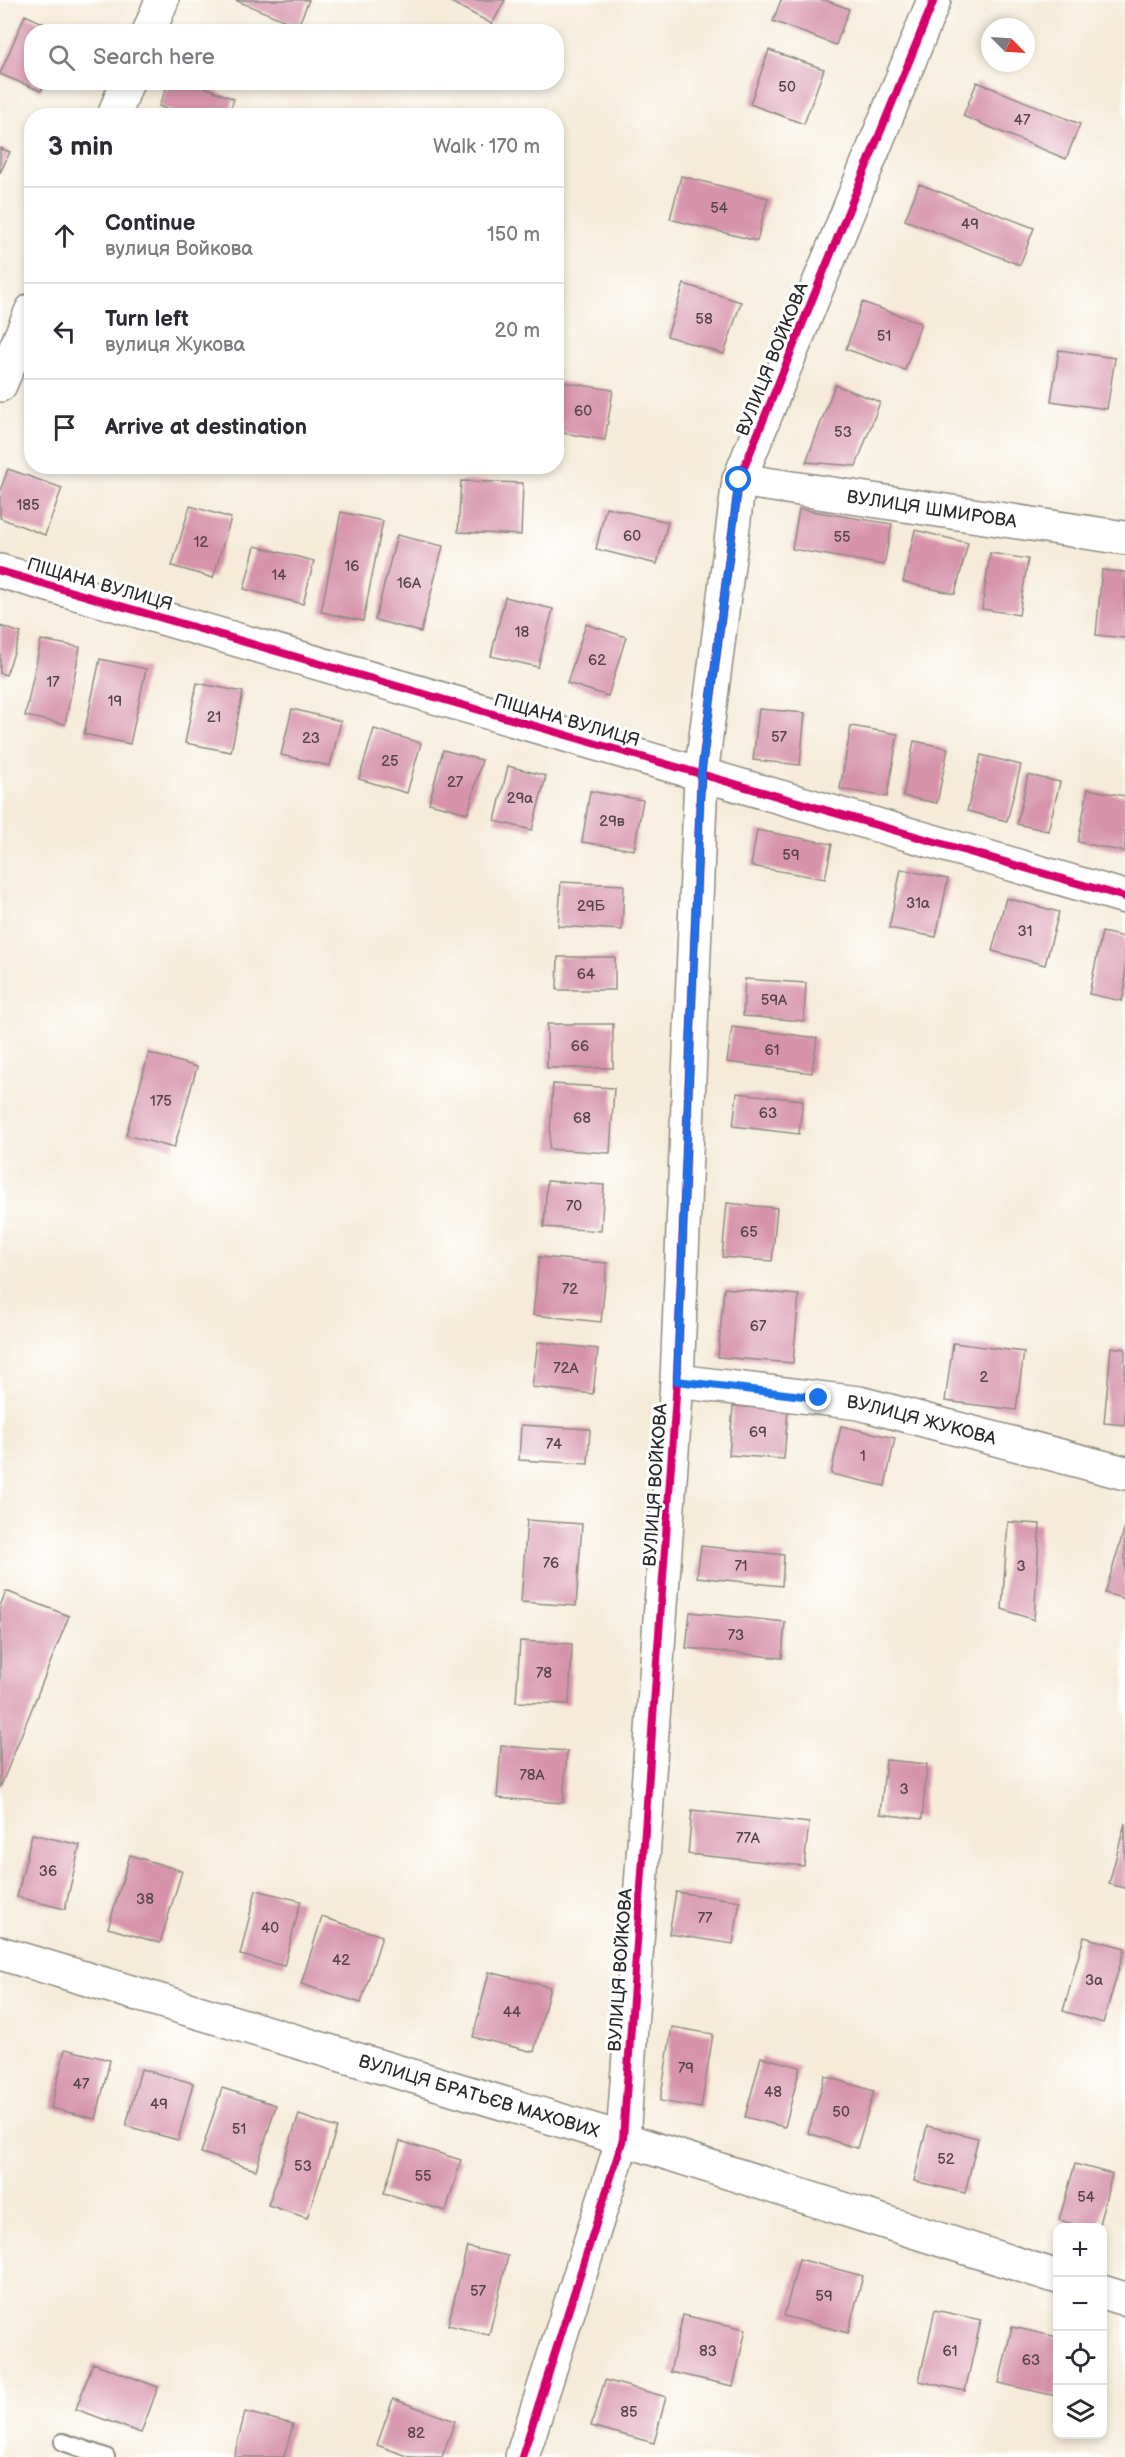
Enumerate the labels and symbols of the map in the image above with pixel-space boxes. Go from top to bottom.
north arrow [981,18,1035,72]
house number: 50 [778,78,796,97]
house number: 47 [1014,111,1031,130]
house number: 54 [710,199,728,218]
house number: 49 [961,215,979,234]
street label: ВУЛИЦЯ ВОЙКОВА [732,279,813,439]
house number: 58 [695,310,713,329]
house number: 51 [877,327,891,346]
house number: 60 [574,402,592,421]
house number: 53 [834,423,852,442]
route start [725,466,751,492]
street label: ВУЛИЦЯ ШМИРОВА [845,486,1018,533]
house number: 185 [16,496,40,515]
house number: 60 [623,527,641,546]
house number: 55 [833,528,851,547]
house number: 12 [194,533,208,552]
street label: ПІЩАНА ВУЛИЦЯ [25,554,175,615]
house number: 16 [345,557,359,576]
house number: 14 [272,566,286,585]
house number: 16А [397,574,422,593]
house number: 18 [515,623,530,642]
house number: 62 [588,651,606,670]
house number: 17 [46,673,60,692]
street label: ПІЩАНА ВУЛИЦЯ [492,690,642,751]
house number: 19 [108,692,122,711]
house number: 21 [207,708,221,727]
house number: 57 [771,728,788,747]
house number: 23 [302,729,320,748]
house number: 25 [381,752,399,771]
house number: 27 [447,773,464,792]
house number: 29а [507,789,533,808]
house number: 29в [599,812,625,831]
house number: 59 [782,846,800,865]
house number: 31а [906,894,930,913]
house number: 29Б [577,897,606,916]
house number: 31 [1017,922,1033,941]
house number: 64 [577,965,595,984]
house number: 59А [761,991,788,1010]
house number: 66 [571,1037,589,1056]
house number: 61 [765,1041,779,1060]
house number: 175 [150,1092,172,1111]
house number: 63 [759,1104,777,1123]
house number: 68 [573,1109,591,1128]
house number: 70 [566,1197,582,1216]
house number: 65 [740,1223,758,1242]
house number: 72 [562,1280,578,1299]
house number: 67 [750,1317,767,1336]
house number: 72А [553,1359,580,1378]
house number: 2 [980,1368,989,1387]
route end [805,1384,831,1410]
street label: ВУЛИЦЯ ЖУКОВА [846,1392,998,1450]
street label: ВУЛИЦЯ ВОЙКОВА [639,1403,672,1567]
house number: 69 [749,1423,767,1442]
house number: 74 [546,1435,562,1454]
house number: 1 [860,1447,866,1466]
house number: 76 [543,1554,559,1573]
house number: 71 [734,1557,748,1576]
house number: 3 [1016,1557,1026,1576]
house number: 73 [728,1626,744,1645]
house number: 78 [536,1664,552,1683]
house number: 78А [519,1766,546,1785]
house number: 3 [899,1780,909,1799]
house number: 77А [736,1829,761,1848]
house number: 36 [39,1862,57,1881]
street label: ВУЛИЦЯ ВОЙКОВА [604,1888,637,2052]
house number: 38 [136,1890,154,1909]
house number: 77 [698,1909,713,1928]
house number: 40 [261,1919,279,1938]
house number: 42 [332,1951,350,1970]
house number: 3а [1085,1971,1103,1990]
house number: 44 [503,2003,521,2022]
street label: ВУЛИЦЯ БРАТЬЄВ МАХОВИХ [356,2051,602,2142]
house number: 79 [678,2059,694,2078]
house number: 47 [73,2075,90,2094]
house number: 48 [764,2083,782,2102]
house number: 49 [150,2095,168,2114]
house number: 50 [832,2103,850,2122]
house number: 51 [232,2120,246,2139]
house number: 52 [937,2150,955,2169]
house number: 53 [294,2157,312,2176]
house number: 55 [414,2167,432,2186]
house number: 54 [1077,2188,1095,2207]
house number: 57 [470,2282,487,2301]
house number: 59 [815,2287,833,2306]
house number: 83 [699,2342,717,2361]
house number: 61 [943,2342,957,2361]
house number: 63 [1022,2351,1040,2370]
house number: 85 [620,2403,638,2422]
house number: 82 [407,2424,425,2443]

